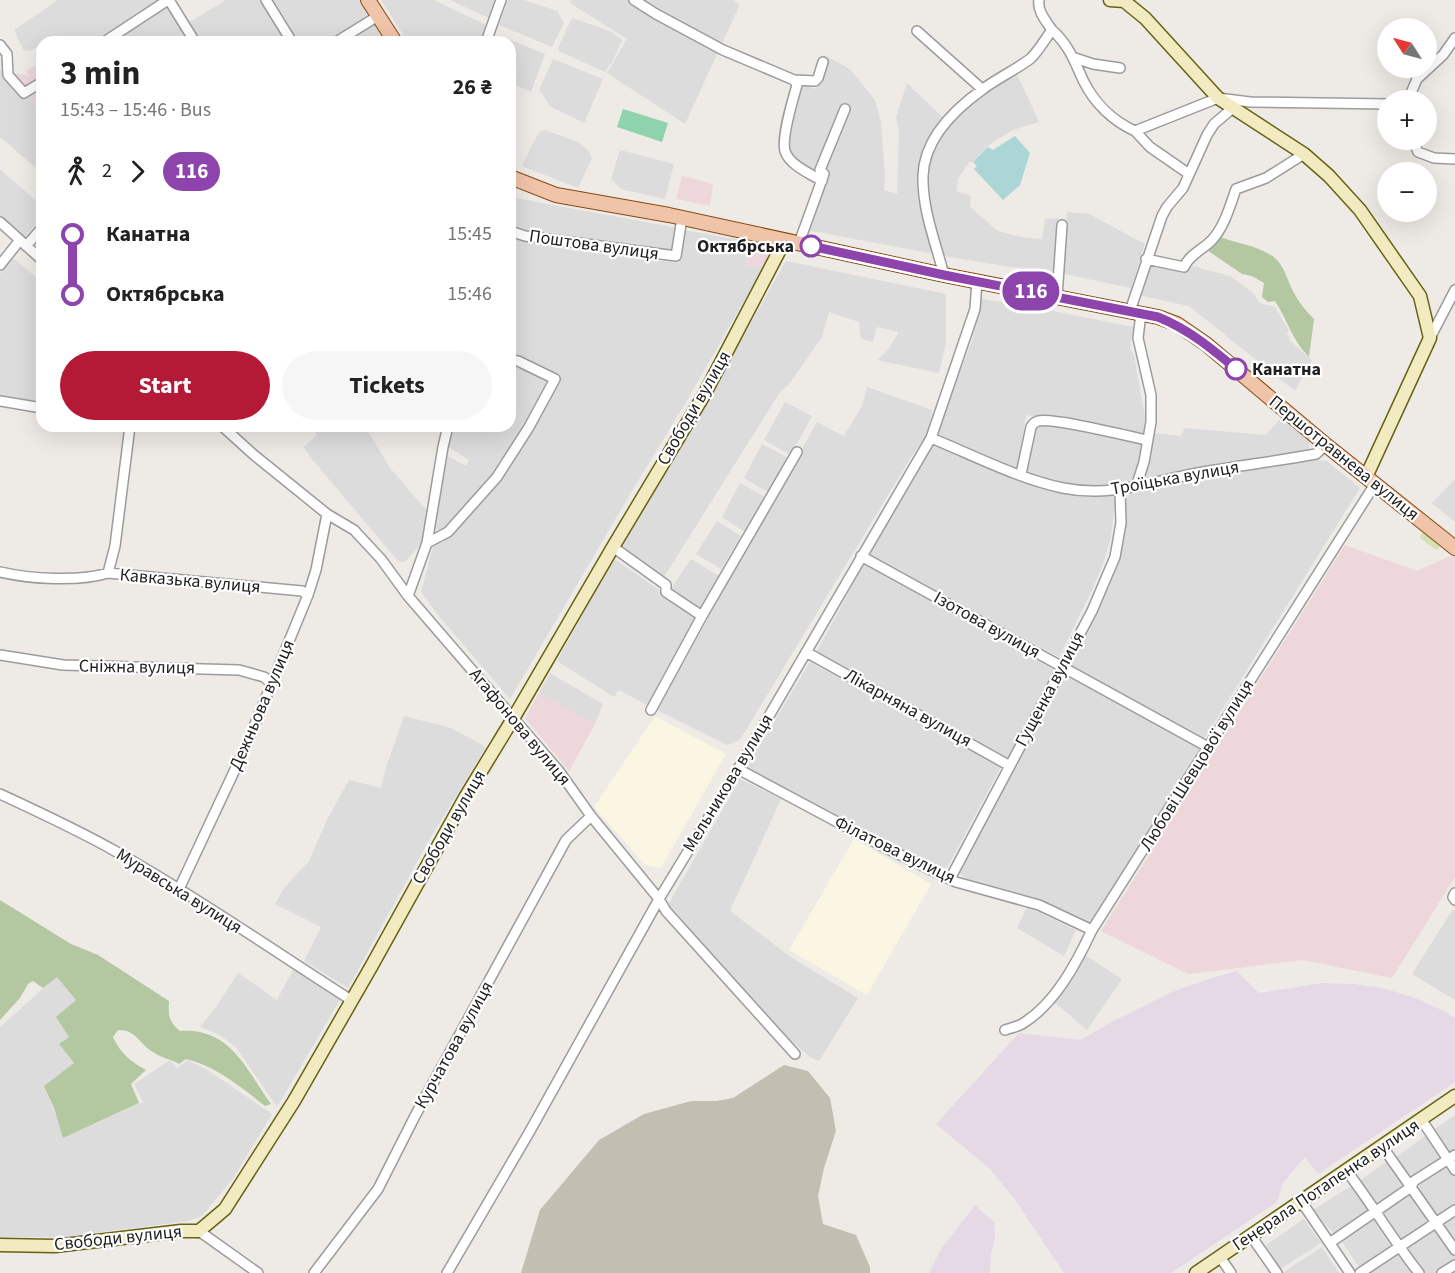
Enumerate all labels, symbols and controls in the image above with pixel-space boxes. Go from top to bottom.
north arrow [1377,18,1437,78]
map controls [1377,18,1437,222]
text: 3 min [60,50,140,97]
text: 26 ₴ [453,71,492,103]
button: + [1377,90,1437,150]
text: 15:43 – 15:46 · Bus [60,96,211,124]
icon: walk [60,155,93,188]
icon: forward [121,155,154,188]
text: 116 [175,156,208,186]
text: 2 [102,157,112,185]
button: − [1377,162,1437,222]
text: Канатна [106,218,190,250]
text: 15:45 [447,220,492,248]
street label: Поштова вулиця [527,224,661,266]
place label: Октябрська [697,234,794,259]
marker: Октябрська [800,235,822,257]
line badge: 116 [996,272,1066,310]
text: 116 [1014,276,1048,306]
text: Октябрська [106,278,225,310]
text: 15:46 [447,280,492,308]
street label: Свободи вулиця [651,346,737,470]
button: Start [60,351,270,420]
button: Tickets [282,351,492,420]
place label: Канатна [1252,357,1321,382]
marker: Канатна [1225,358,1247,380]
street label: Першотравнева вулиця [1263,389,1425,527]
street label: Троїцька вулиця [1109,454,1241,502]
street label: Кавказька вулиця [119,562,261,600]
street label: Ізотова вулиця [929,585,1045,665]
street label: Гущенка вулиця [1009,627,1091,751]
street label: Дежньова вулиця [223,636,301,774]
street label: Сніжна вулиця [79,653,195,681]
street label: Агафонова вулиця [463,663,577,791]
street label: Лікарняна вулиця [840,663,976,753]
street label: Любові Шевцової вулиця [1134,674,1260,856]
street label: Мельникова вулиця [677,709,779,857]
street label: Свободи вулиця [406,765,492,889]
street label: Філатова вулиця [830,810,960,890]
street label: Муравська вулиця [111,842,247,940]
street label: Курчатова вулиця [409,977,499,1113]
street label: Генерала Потапенка вулиця [1227,1113,1425,1257]
street label: Свободи вулиця [53,1219,183,1257]

